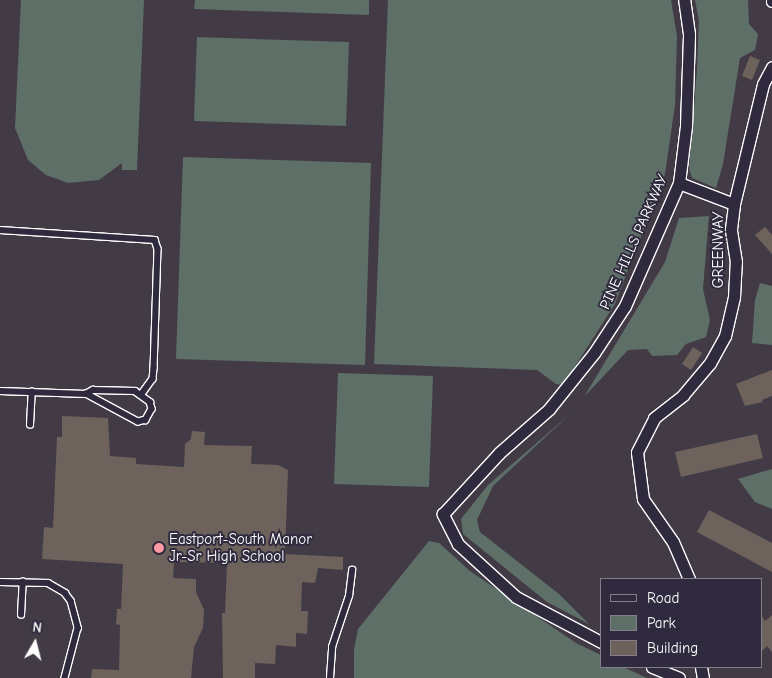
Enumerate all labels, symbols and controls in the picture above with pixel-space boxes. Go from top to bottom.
street label: PINE HILLS PARKWAY [596,172,672,312]
street label: GREENWAY [710,212,728,288]
place label: Eastport-South Manor Jr-Sr High School [169,530,312,565]
marker: Eastport-South Manor Jr-Sr High School [153,542,165,554]
legend [600,578,762,668]
text: Road [647,589,679,607]
text: Park [647,614,676,632]
north arrow [10,618,60,668]
text: N [31,619,43,637]
text: Building [647,639,698,657]

